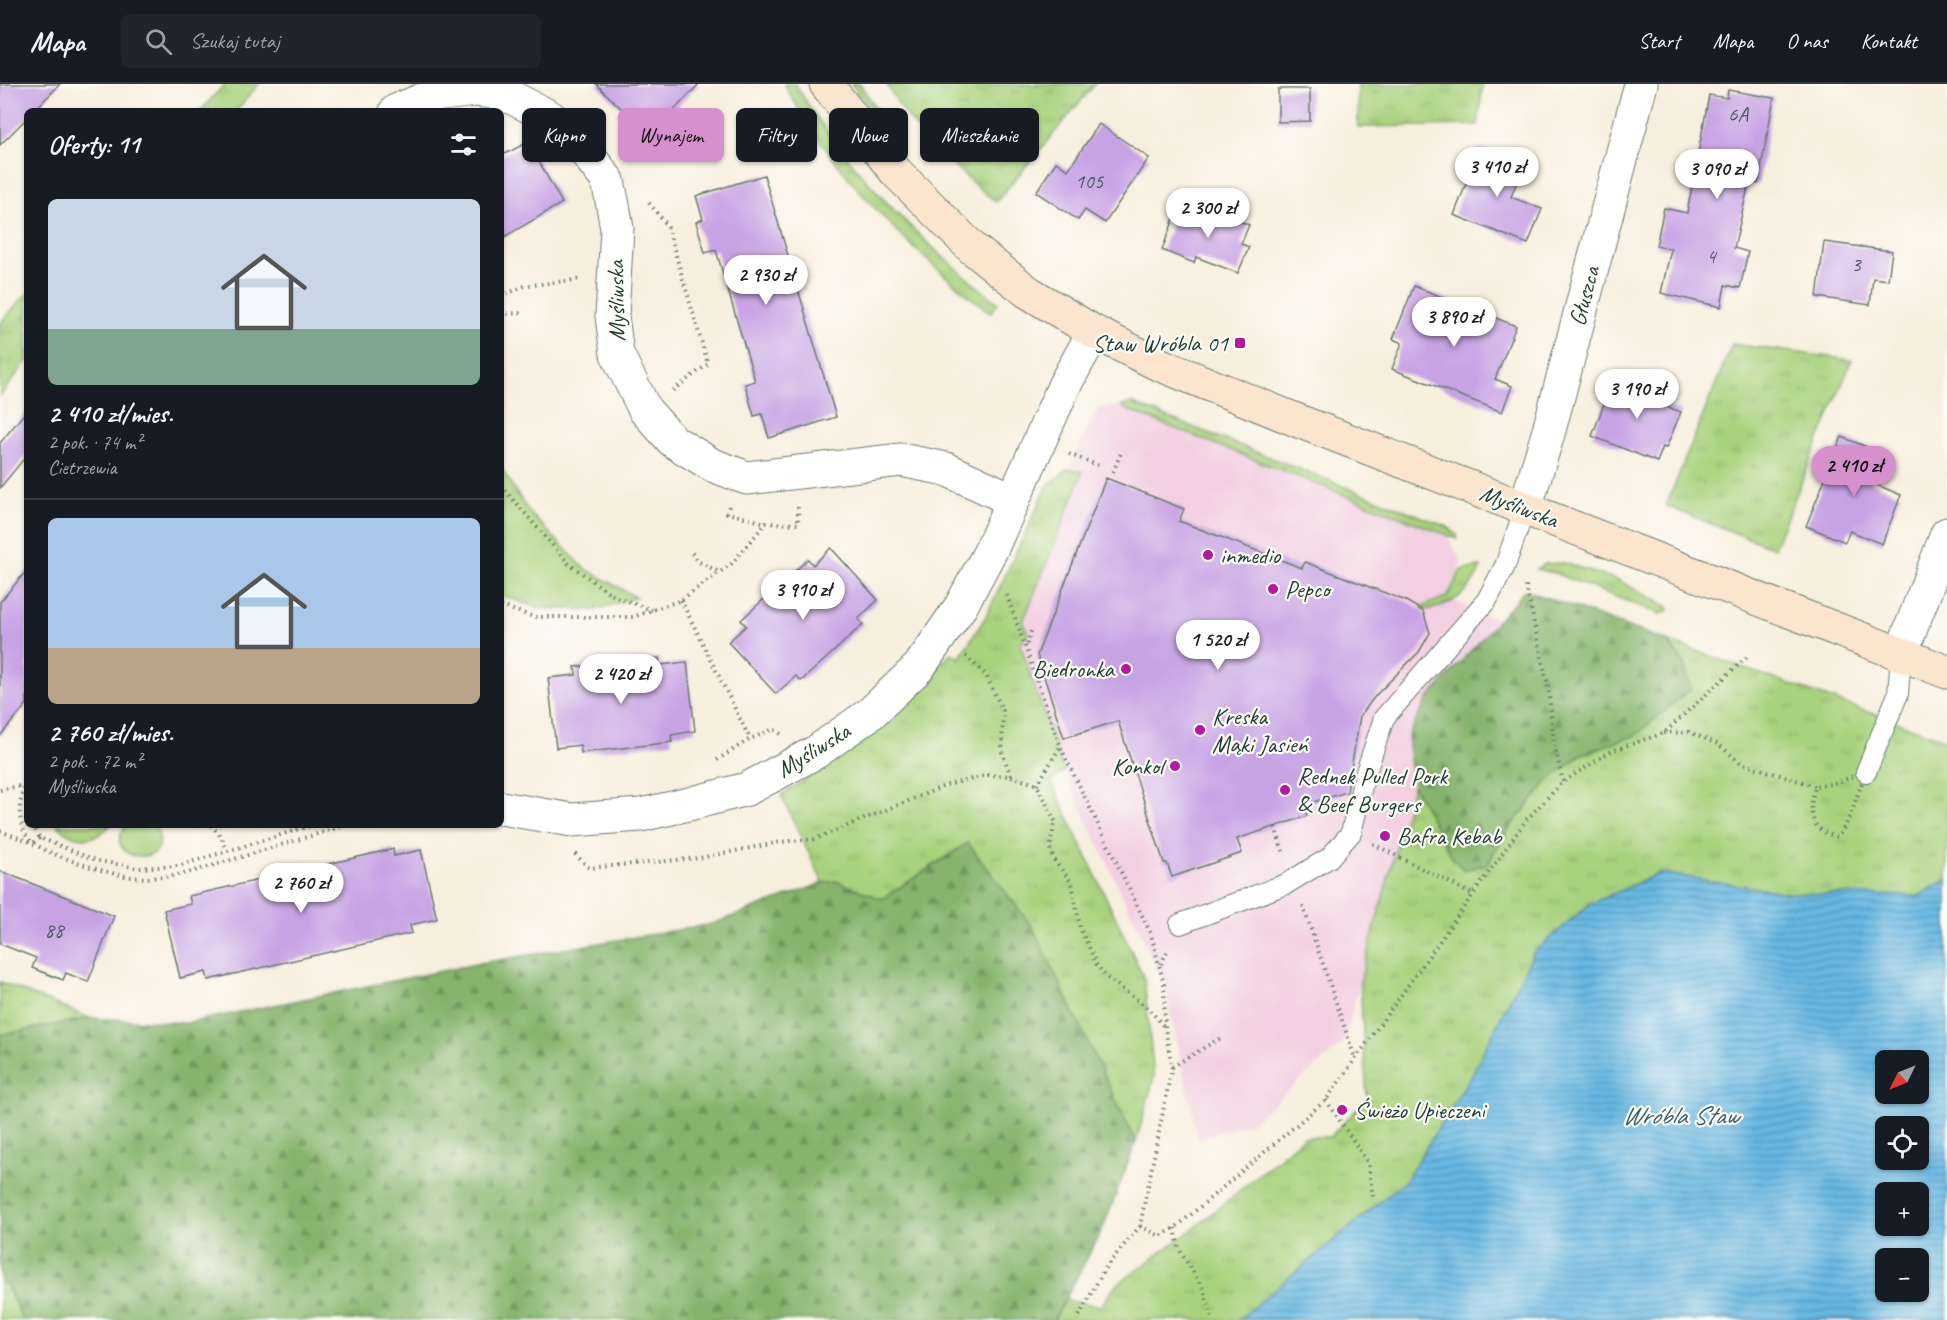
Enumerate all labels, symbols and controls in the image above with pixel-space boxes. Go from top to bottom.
search box [121,14,541,68]
text: Mapa [30,24,85,59]
icon: search [142,25,175,58]
text: Szukaj tutaj [190,27,280,55]
text: Start [1639,28,1680,54]
text: Mapa [1713,28,1753,54]
text: O nas [1786,28,1828,54]
text: Kontakt [1861,28,1917,54]
house number: 6A [1728,101,1749,127]
chip: Kupno [522,108,606,162]
chip: Wynajem [618,108,724,162]
chip: Filtry [736,108,817,162]
chip: Nowe [829,108,908,162]
chip: Mieszkanie [920,108,1039,162]
text: Oferty: 11 [48,128,140,161]
icon: filters [447,128,480,161]
pin: 3 410 zł [1435,147,1559,198]
pin: 3 090 zł [1655,149,1779,200]
text: 3 410 zł [1469,154,1525,179]
text: 3 090 zł [1689,156,1745,181]
house number: 105 [1075,168,1105,194]
pin: 2 300 zł [1146,188,1270,239]
text: 2 300 zł [1180,195,1236,220]
icon: home [210,238,318,346]
house number: 4 [1706,243,1718,269]
house number: 3 [1851,251,1862,277]
pin: 2 930 zł [704,255,828,306]
street label: Myśliwska [600,259,632,342]
text: 2 930 zł [738,262,794,287]
street label: Głuszca [1562,262,1607,329]
pin: 3 890 zł [1392,297,1516,348]
text: 3 890 zł [1426,304,1482,329]
place label: Staw Wróbla 01 [1092,328,1229,358]
marker: Staw Wróbla 01 [1233,336,1247,350]
pin: 3 190 zł [1575,369,1699,420]
text: 3 190 zł [1609,376,1665,401]
text: 2 410 zł/mies. [48,397,173,430]
text: 2 pok. · 74 m² [48,430,142,455]
pin: 2 410 zł [1792,446,1916,497]
text: 2 410 zł [1826,453,1882,478]
text: Cietrzewia [48,455,117,480]
street label: Myśliwska [1476,477,1563,535]
place label: inmedio [1220,540,1282,570]
marker: inmedio [1201,548,1215,562]
icon: home [210,557,318,665]
pin: 3 910 zł [741,570,865,621]
place label: Pepco [1285,574,1332,604]
text: 3 910 zł [775,577,831,602]
marker: Pepco [1266,582,1280,596]
pin: 1 520 zł [1156,620,1280,671]
text: 1 520 zł [1190,627,1246,652]
pin: 2 420 zł [559,654,683,705]
place label: Biedronka [1032,654,1116,684]
text: 2 420 zł [593,661,649,686]
marker: Biedronka [1119,662,1133,676]
place label: Kreska Mąki Jasień [1212,701,1310,759]
street label: Myśliwska [771,715,856,784]
text: 2 760 zł/mies. [48,716,173,749]
marker: Kreska Mąki Jasień [1193,723,1207,737]
text: 2 pok. · 72 m² [48,749,142,774]
place label: Konkol [1112,751,1167,781]
marker: Konkol [1168,759,1182,773]
place label: Rednek Pulled Pork & Beef Burgers [1297,761,1449,819]
text: Myśliwska [48,774,115,799]
marker: Rednek Pulled Pork & Beef Burgers [1278,783,1292,797]
place label: Bafra Kebab [1397,821,1503,851]
marker: Bafra Kebab [1378,829,1392,843]
pin: 2 760 zł [239,863,363,914]
text: 2 760 zł [273,870,329,895]
house number: 88 [45,917,66,943]
north arrow [1875,1050,1929,1104]
map controls [1875,1050,1929,1302]
place label: Świeżo Upieczeni [1354,1095,1487,1125]
water label: Wróbla Staw [1622,1099,1742,1132]
marker: Świeżo Upieczeni [1335,1103,1349,1117]
button: locate [1875,1116,1929,1170]
button: + [1875,1182,1929,1236]
button: − [1875,1248,1929,1302]

